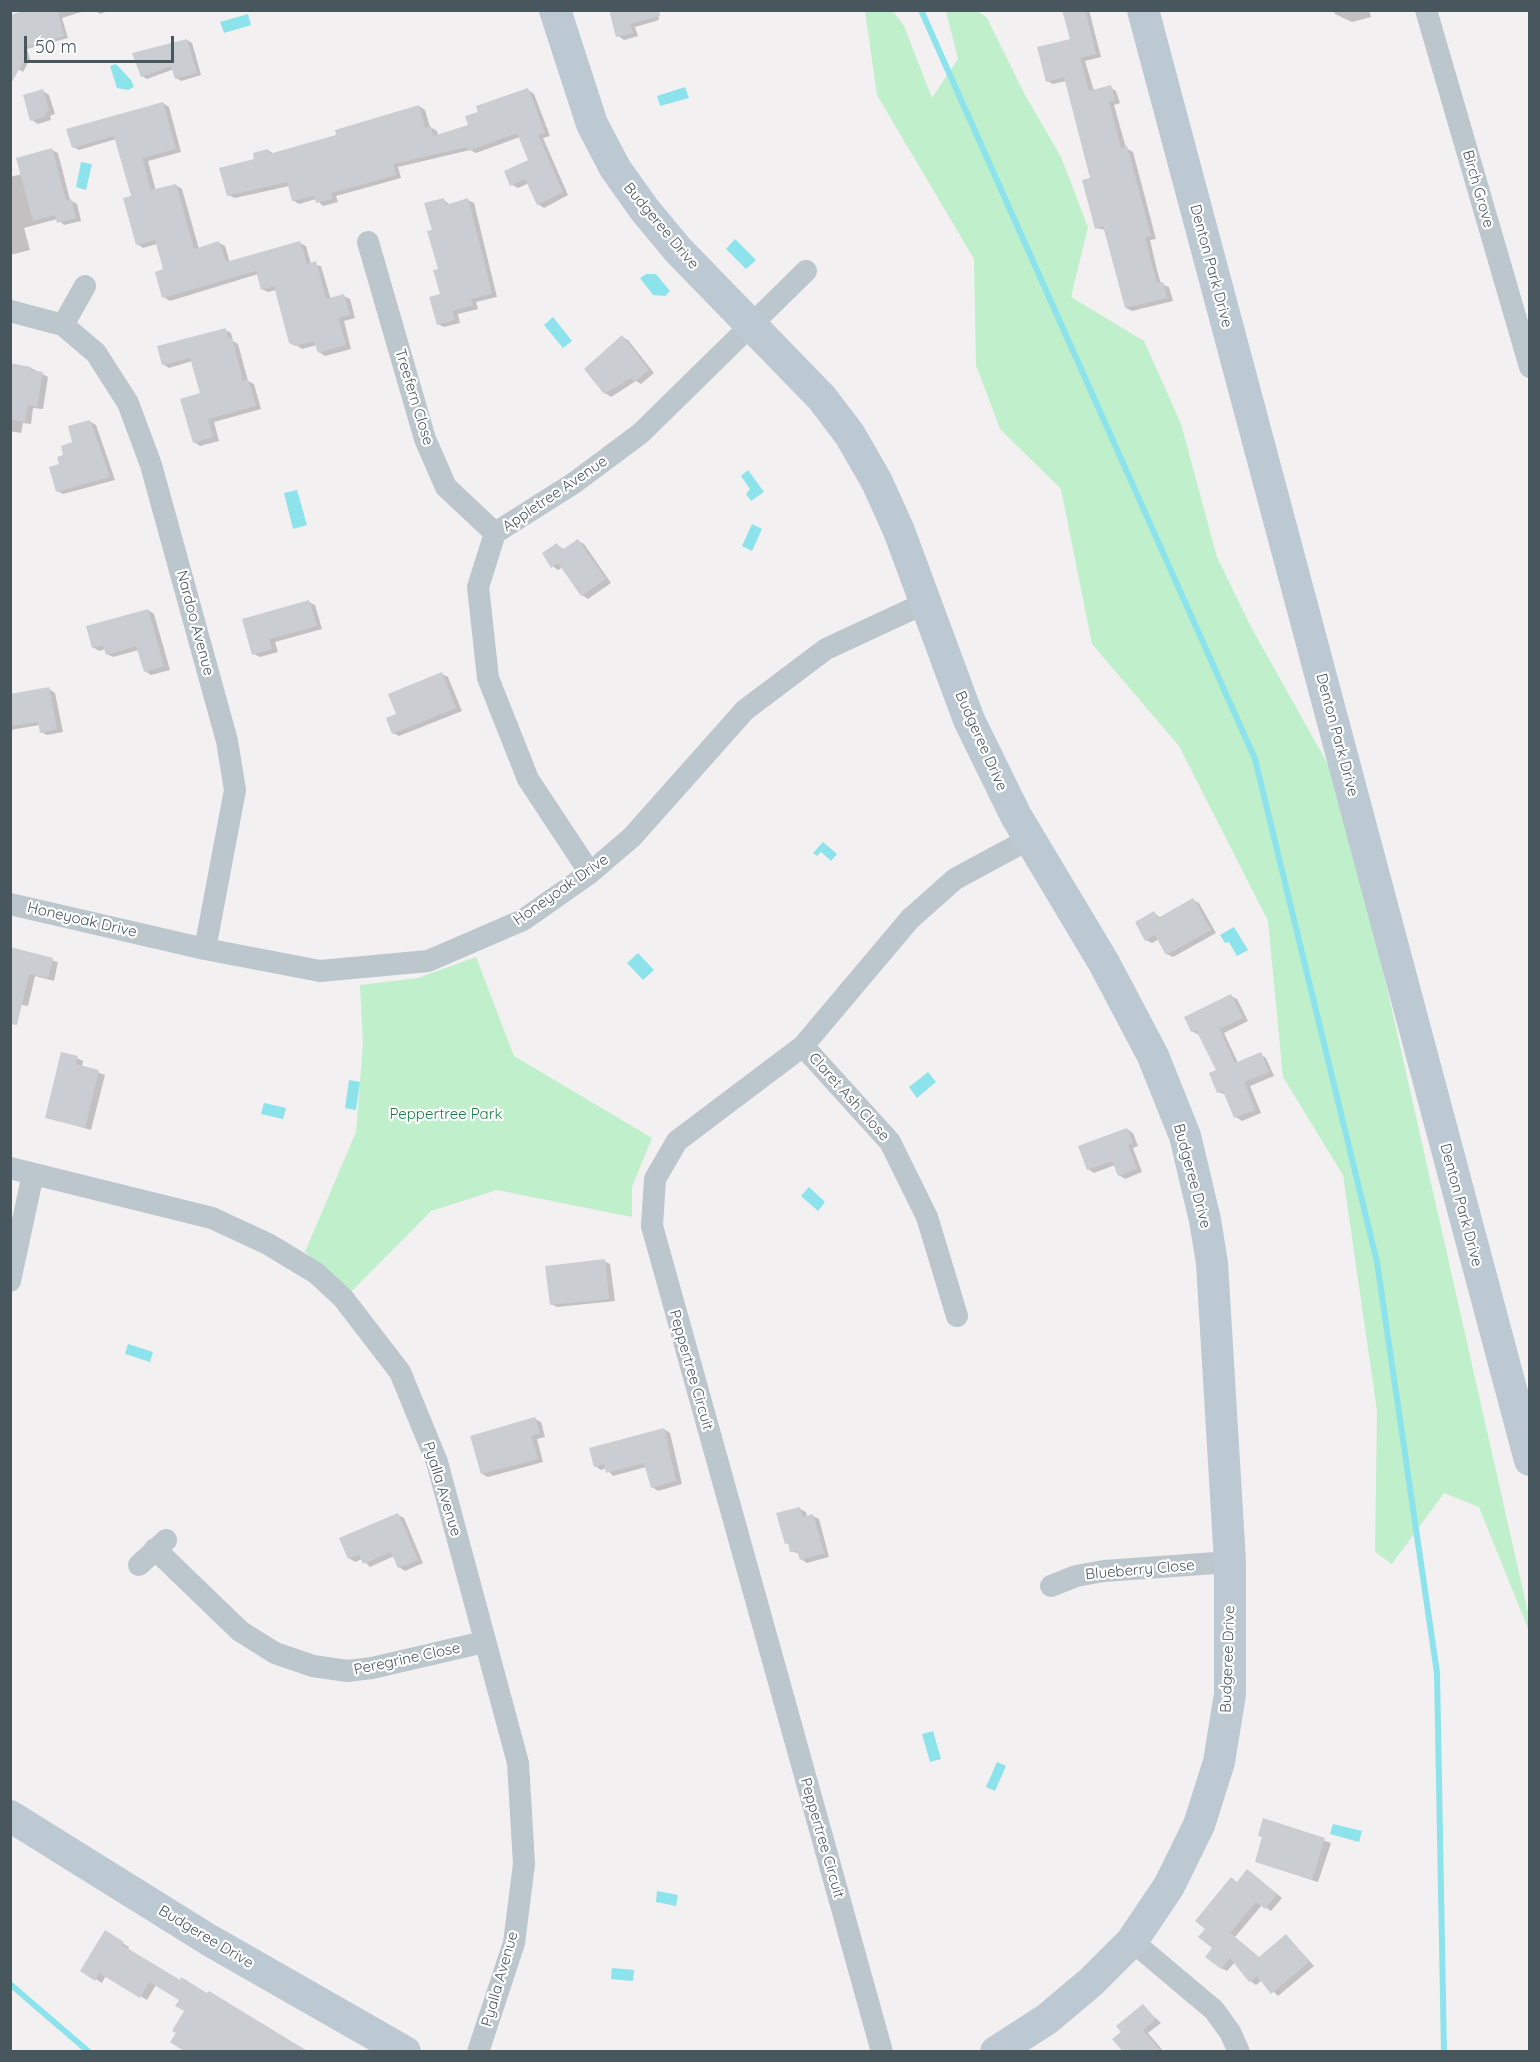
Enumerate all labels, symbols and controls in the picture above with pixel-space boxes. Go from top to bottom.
scale bar [27,24,177,62]
text: 50 m [35,35,77,58]
street label: Birch Grove [1458,148,1498,230]
street label: Budgeree Drive [620,179,702,273]
street label: Denton Park Drive [1186,202,1236,330]
street label: Treefern Close [391,347,437,447]
street label: Appletree Avenue [499,452,611,536]
street label: Nardoo Avenue [172,568,218,678]
street label: Denton Park Drive [1312,671,1362,799]
street label: Budgeree Drive [951,688,1011,794]
street label: Honeyoak Drive [510,851,612,929]
street label: Honeyoak Drive [26,899,138,941]
street label: Claret Ash Close [805,1049,893,1145]
park label: Peppertree Park [389,1105,503,1123]
street label: Budgeree Drive [1169,1122,1215,1230]
street label: Denton Park Drive [1436,1141,1486,1269]
street label: Peppertree Circuit [665,1308,717,1432]
street label: Pyalla Avenue [419,1439,465,1539]
street label: Blueberry Close [1085,1556,1195,1584]
street label: Budgeree Drive [1217,1605,1239,1713]
street label: Peregrine Close [352,1639,462,1679]
street label: Peppertree Circuit [796,1776,848,1900]
street label: Budgeree Drive [155,1902,257,1972]
street label: Pyalla Avenue [478,1929,522,2029]

